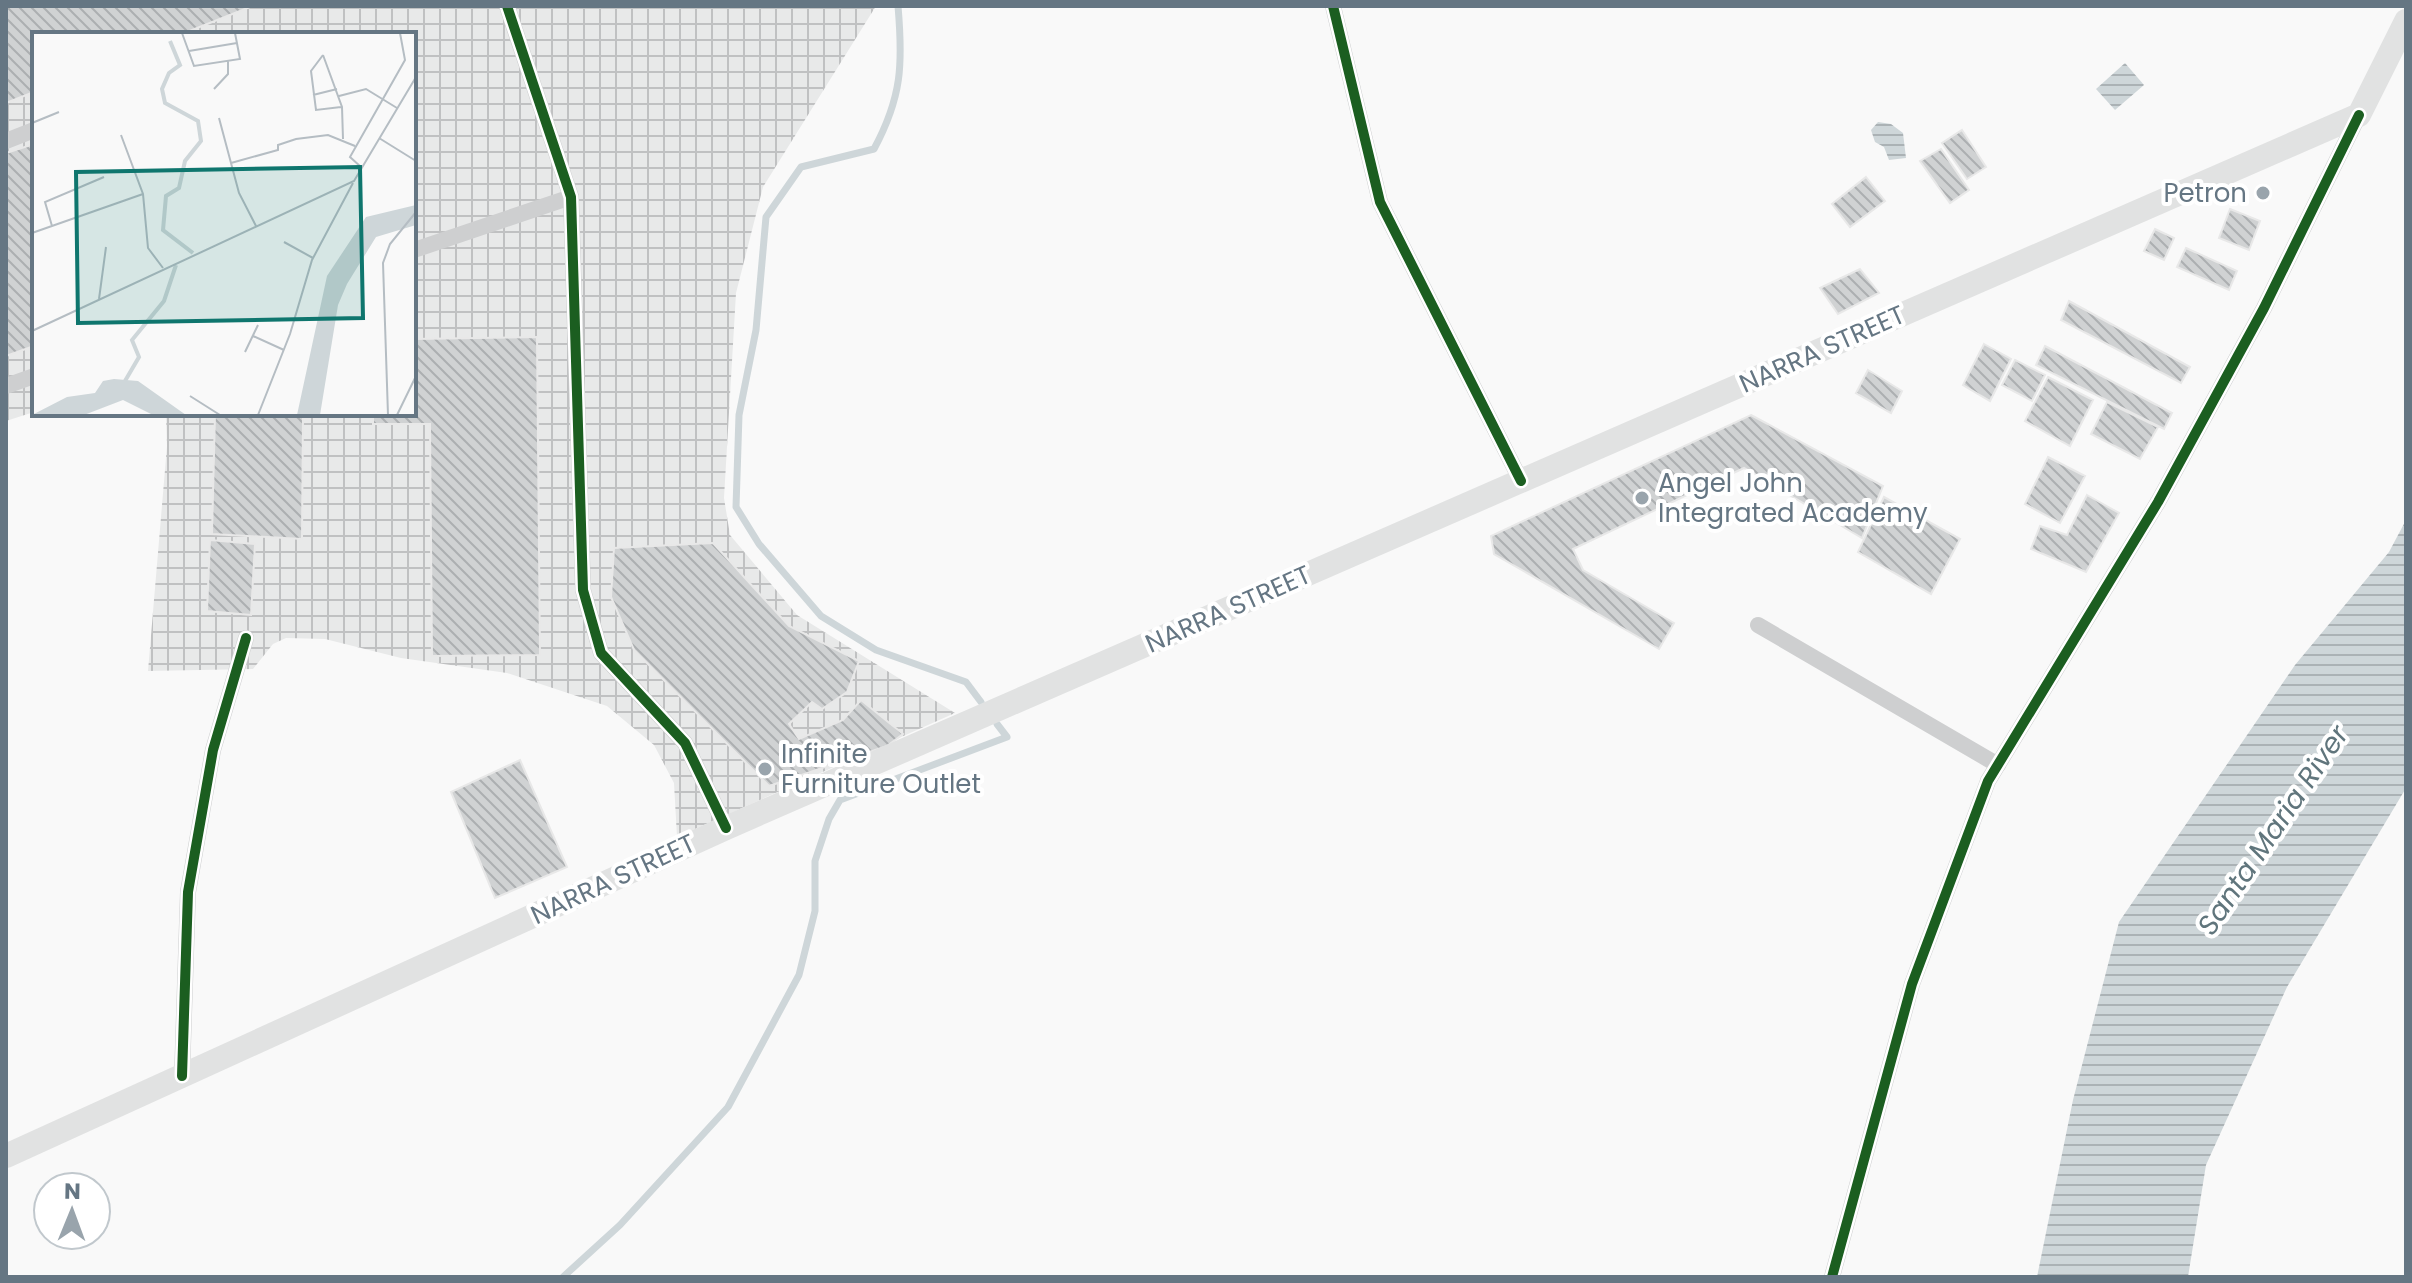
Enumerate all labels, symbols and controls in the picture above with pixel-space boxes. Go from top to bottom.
inset map [32,32,416,416]
place label: Petron [2163,175,2247,211]
marker: Petron [2254,184,2272,202]
street label: NARRA STREET [1733,296,1911,402]
place label: Angel John Integrated Academy [1658,465,1928,531]
marker: Angel John Integrated Academy [1633,489,1651,507]
street label: NARRA STREET [1139,556,1317,662]
water label: Santa Maria River [2188,717,2358,943]
place label: Infinite Furniture Outlet [781,736,981,802]
marker: Infinite Furniture Outlet [756,760,774,778]
street label: NARRA STREET [525,825,701,933]
north arrow [32,1171,112,1251]
text: N [64,1176,81,1207]

